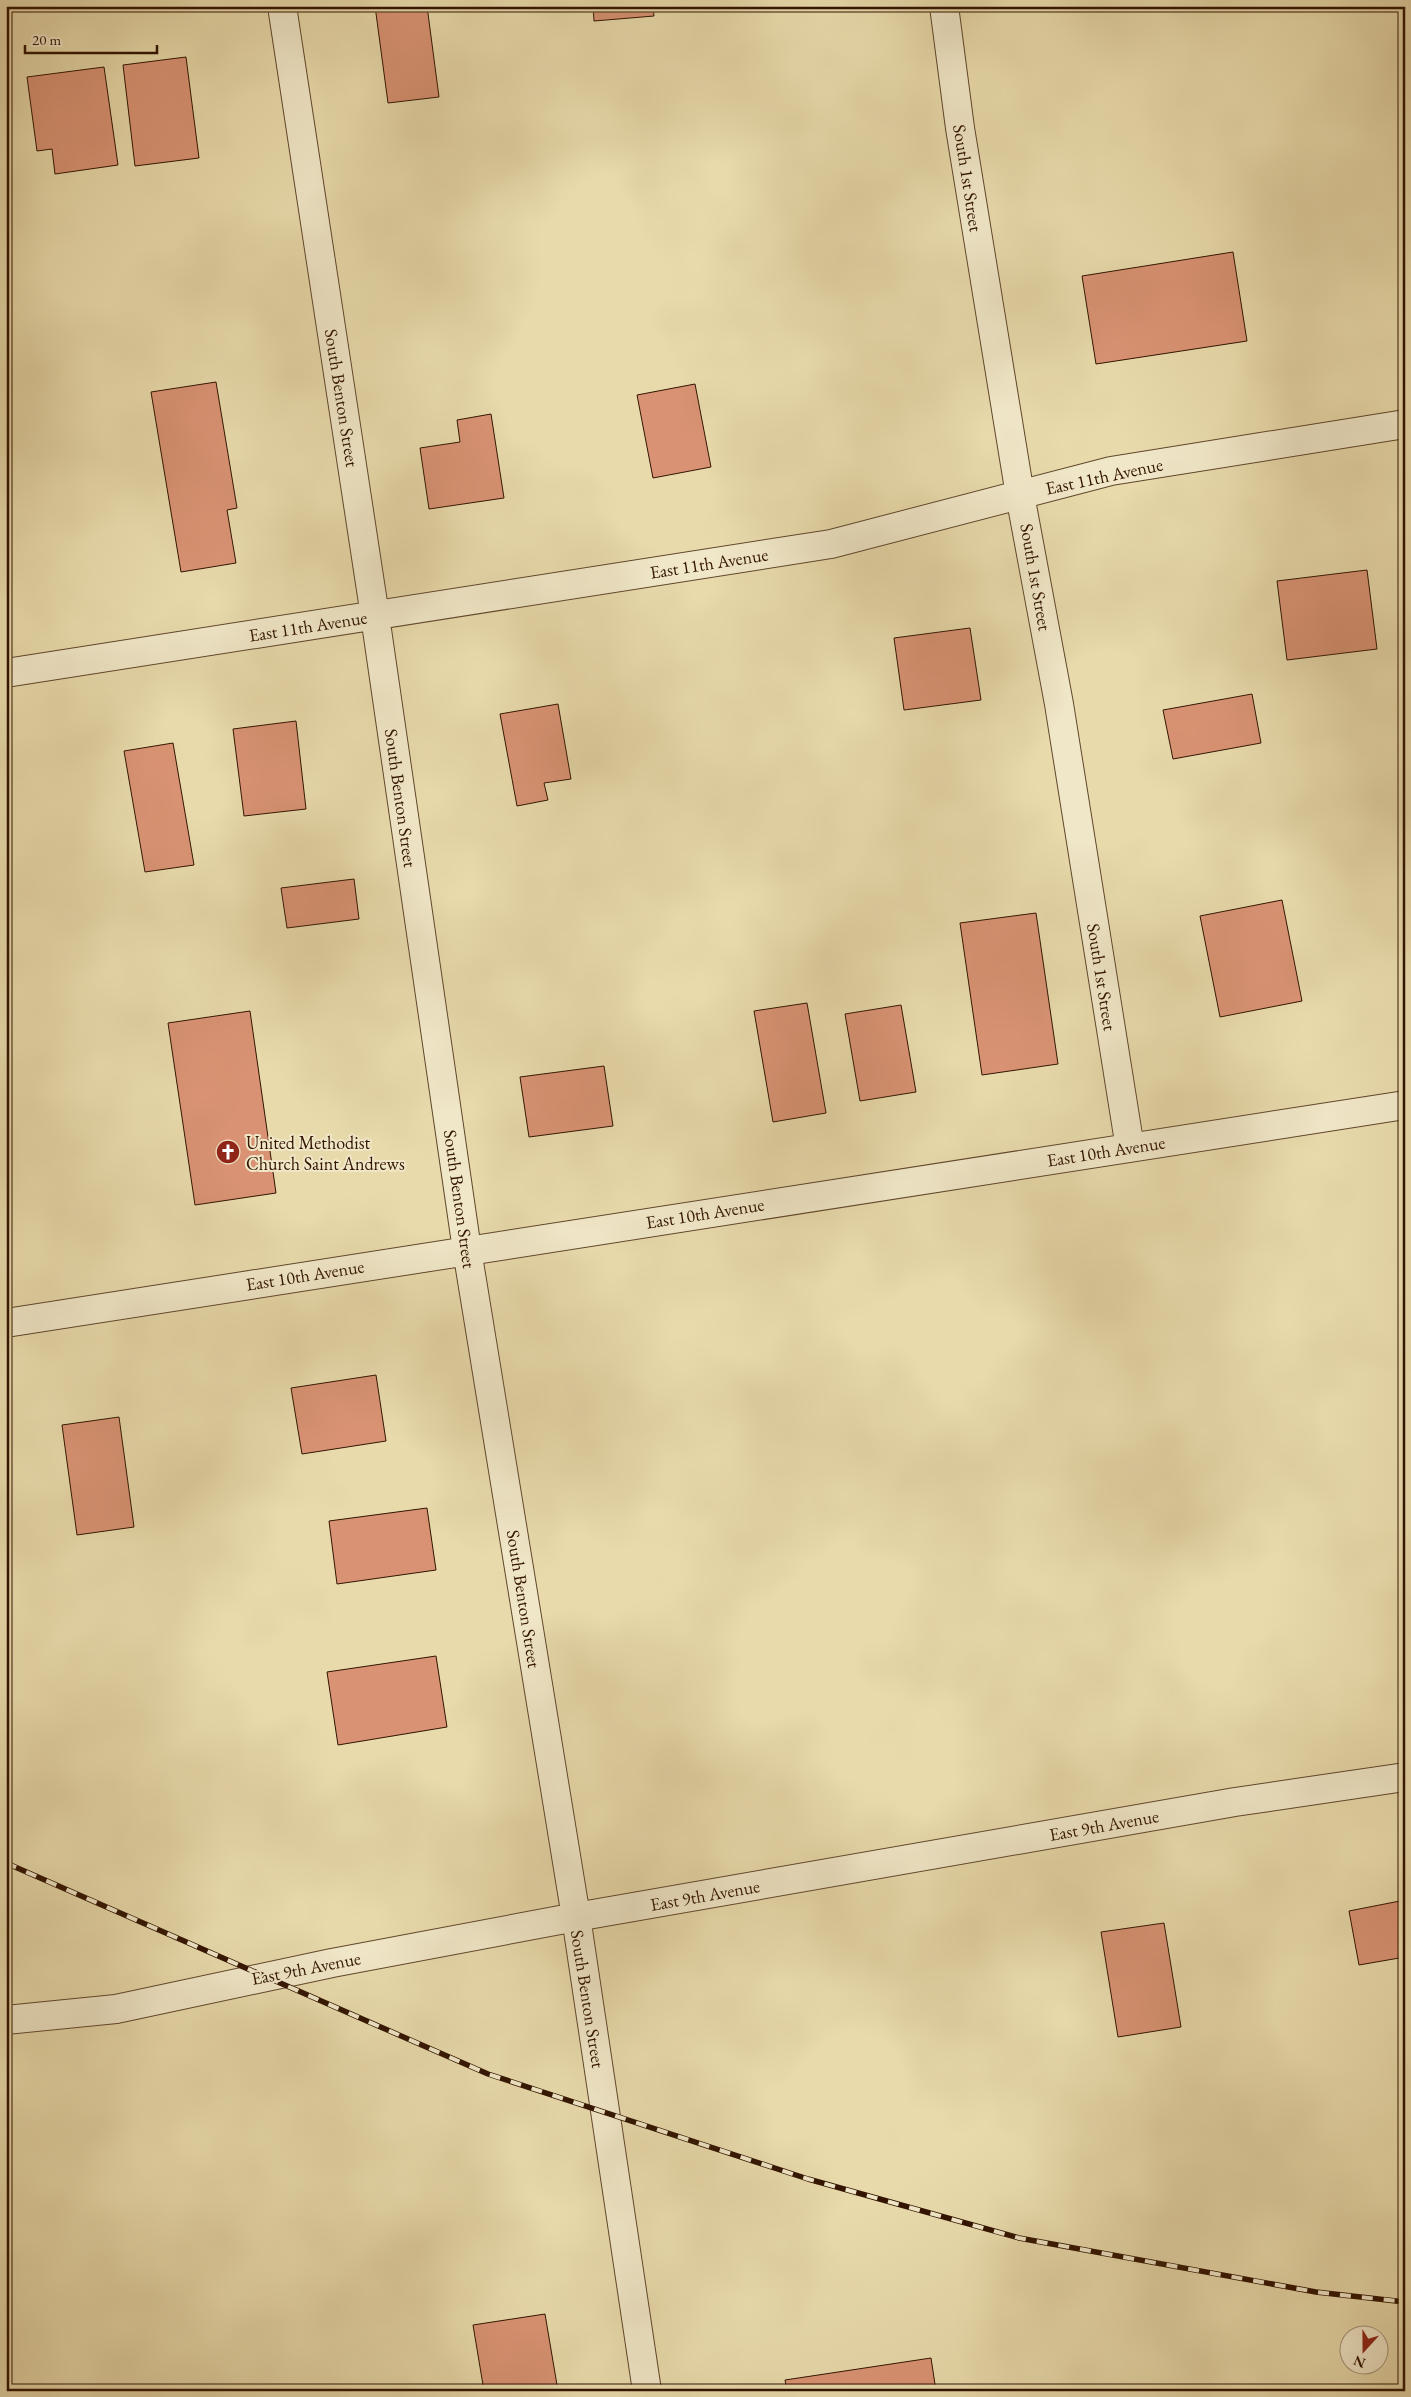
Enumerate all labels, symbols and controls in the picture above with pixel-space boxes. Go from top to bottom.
scale bar [25,22,158,54]
text: 20 m [32,30,61,49]
street label: South 1st Street [948,123,988,234]
street label: South Benton Street [320,327,364,469]
street label: East 11th Avenue [1043,452,1165,500]
street label: South 1st Street [1015,522,1057,633]
street label: East 11th Avenue [648,542,770,584]
street label: East 11th Avenue [247,605,369,647]
street label: South Benton Street [380,727,422,869]
street label: South 1st Street [1082,922,1122,1033]
street label: South Benton Street [439,1128,481,1270]
street label: East 10th Avenue [1045,1130,1167,1172]
place label: United Methodist Church Saint Andrews [246,1131,405,1175]
church icon: United Methodist Church Saint Andrews [215,1139,241,1165]
street label: East 10th Avenue [644,1192,766,1234]
street label: East 10th Avenue [244,1254,366,1296]
street label: South Benton Street [502,1528,546,1670]
street label: East 9th Avenue [1047,1804,1161,1846]
street label: East 9th Avenue [648,1874,762,1916]
street label: South Benton Street [566,1928,610,2070]
street label: East 9th Avenue [249,1946,363,1990]
north arrow [1338,2324,1388,2374]
text: N [1350,2351,1368,2373]

